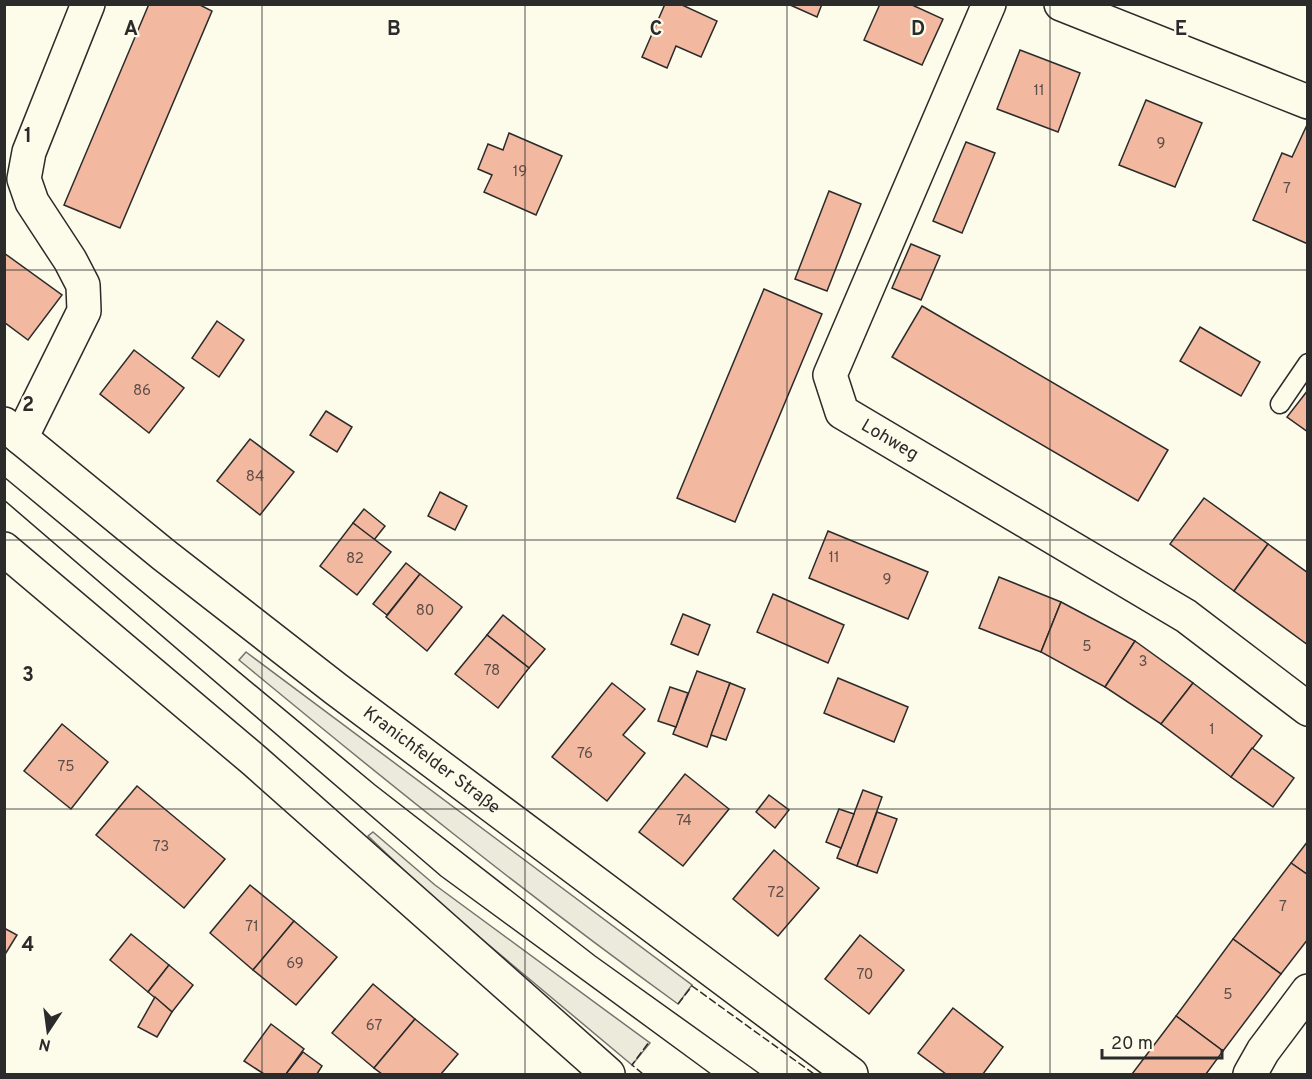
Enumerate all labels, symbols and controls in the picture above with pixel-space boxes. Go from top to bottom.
text: A [124,17,138,43]
text: B [387,17,401,43]
text: C [650,17,662,43]
text: D [911,17,925,43]
text: E [1175,17,1187,43]
house number: 11 [1033,82,1045,101]
text: 1 [24,124,32,150]
house number: 9 [1157,135,1165,154]
house number: 19 [513,163,527,182]
house number: 7 [1283,180,1291,199]
house number: 86 [133,382,151,401]
text: 2 [22,393,34,419]
street label: Lohweg [857,414,923,466]
house number: 84 [246,468,264,487]
house number: 11 [828,549,840,568]
house number: 82 [346,550,364,569]
house number: 9 [883,571,891,590]
house number: 80 [416,602,434,621]
house number: 5 [1082,638,1092,657]
house number: 3 [1138,653,1148,672]
house number: 78 [484,662,500,681]
text: 3 [22,663,34,689]
street label: Kranichfelder Straße [358,702,505,819]
house number: 1 [1209,721,1215,740]
house number: 76 [577,745,593,764]
house number: 75 [57,758,75,777]
house number: 74 [676,812,692,831]
house number: 73 [153,838,169,857]
house number: 72 [768,884,784,903]
house number: 7 [1279,898,1287,917]
house number: 71 [245,918,259,937]
text: 4 [22,933,34,959]
house number: 69 [286,955,304,974]
house number: 70 [856,966,874,985]
house number: 5 [1223,986,1233,1005]
north arrow [18,1001,78,1061]
house number: 67 [366,1017,382,1036]
scale bar [1102,1022,1222,1060]
text: N [37,1033,53,1055]
text: 20 m [1111,1033,1153,1056]

